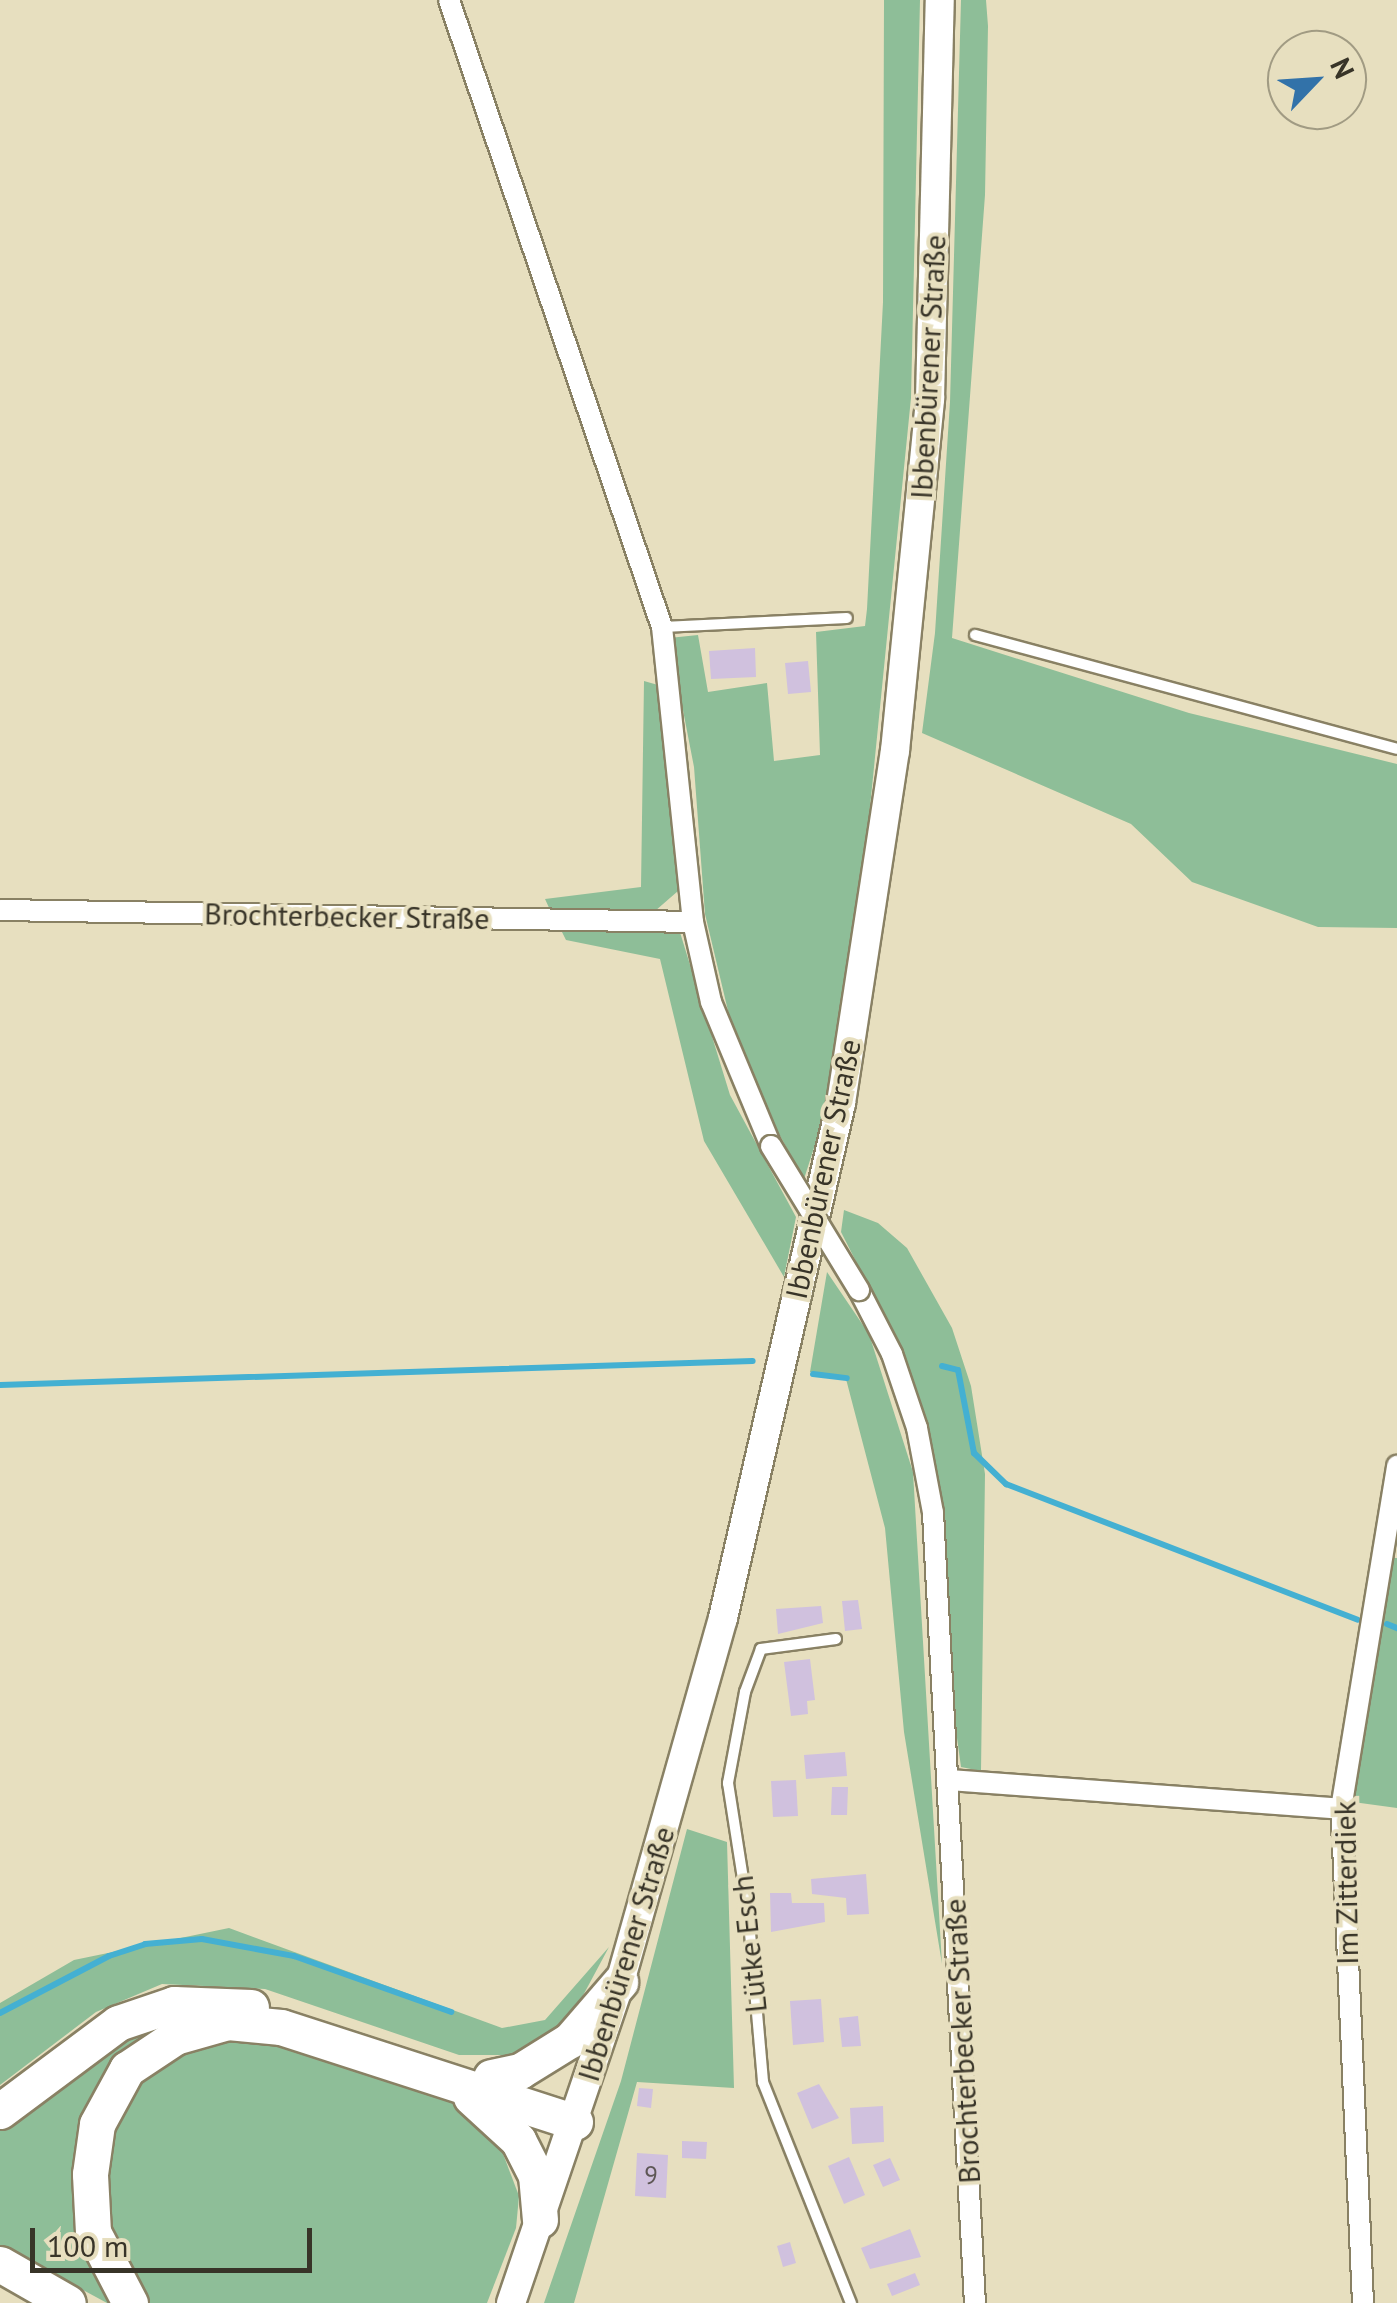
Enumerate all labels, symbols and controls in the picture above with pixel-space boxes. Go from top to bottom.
north arrow [1267,30,1367,130]
text: N [1322,52,1363,84]
street label: Ibbenbürener Straße [903,234,953,500]
street label: Brochterbecker Straße [204,896,490,936]
street label: Ibbenbürener Straße [778,1036,868,1302]
street label: Im Zitterdiek [1327,1800,1365,1966]
street label: Ibbenbürener Straße [570,1822,682,2086]
street label: Lütke Esch [724,1874,774,2014]
street label: Brochterbecker Straße [937,1898,987,2184]
house number: 9 [644,2160,658,2190]
scale bar [35,2208,318,2270]
text: 100 m [47,2226,128,2265]

